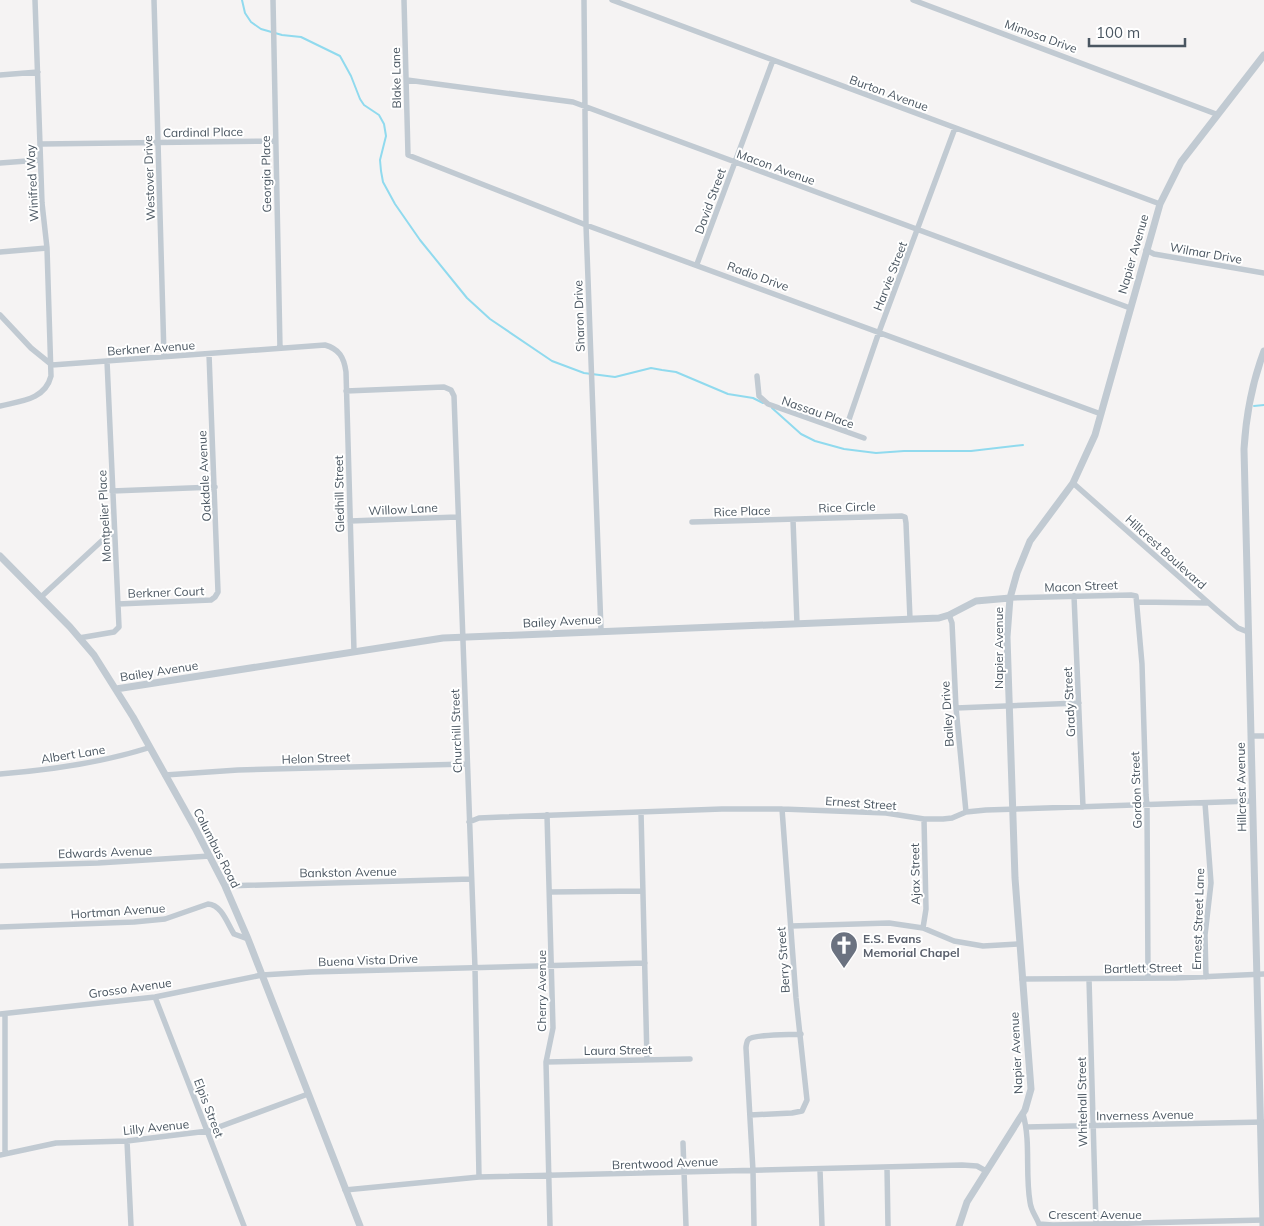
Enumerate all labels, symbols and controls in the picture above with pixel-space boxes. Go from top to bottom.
scale bar [1089,15,1185,47]
street label: Mimosa Drive [1003,16,1079,56]
text: 100 m [1096,23,1140,42]
street label: Blake Lane [388,47,404,109]
street label: Burton Avenue [848,72,930,114]
street label: Cardinal Place [163,124,243,140]
street label: Westover Drive [140,135,158,221]
street label: Georgia Place [258,135,274,213]
street label: Winifred Way [22,143,42,222]
street label: Macon Avenue [735,146,817,188]
street label: David Street [691,166,729,236]
street label: Napier Avenue [1114,212,1152,296]
street label: Harvie Street [870,239,910,313]
street label: Wilmar Drive [1169,239,1243,267]
street label: Radio Drive [725,258,791,294]
street label: Sharon Drive [570,280,588,352]
street label: Berkner Avenue [107,337,195,359]
street label: Nassau Place [780,393,856,431]
street label: Oakdale Avenue [194,430,214,522]
street label: Gledhill Street [331,455,347,533]
street label: Montpelier Place [94,470,114,562]
street label: Rice Circle [818,499,876,515]
street label: Willow Lane [368,500,438,518]
street label: Rice Place [713,503,771,519]
street label: Hillcrest Boulevard [1122,512,1210,592]
street label: Macon Street [1044,577,1118,595]
street label: Berkner Court [127,583,205,601]
street label: Napier Avenue [991,607,1006,689]
street label: Bailey Avenue [522,611,602,631]
street label: Bailey Avenue [119,657,199,685]
street label: Grady Street [1060,667,1078,737]
street label: Bailey Drive [937,681,957,747]
street label: Churchill Street [447,689,465,773]
street label: Albert Lane [40,742,106,766]
street label: Hillcrest Avenue [1233,742,1249,832]
street label: Helon Street [281,749,351,767]
street label: Gordon Street [1127,751,1145,829]
street label: Ernest Street [825,793,897,813]
street label: Columbus Road [190,806,244,890]
street label: Edwards Avenue [58,843,152,861]
street label: Ajax Street [907,843,923,905]
street label: Bankston Avenue [299,864,397,880]
street label: Ernest Street Lane [1189,868,1207,970]
street label: Hortman Avenue [70,900,166,922]
street label: Berry Street [773,926,793,994]
church icon: E.S. Evans Memorial Chapel [829,930,859,969]
place label: E.S. Evans Memorial Chapel [863,931,960,960]
street label: Cherry Avenue [534,950,549,1032]
street label: Buena Vista Drive [318,951,418,969]
street label: Bartlett Street [1104,960,1182,976]
street label: Grosso Avenue [88,975,172,1001]
street label: Napier Avenue [1006,1012,1026,1094]
street label: Laura Street [584,1042,652,1058]
street label: Whitehall Street [1074,1057,1090,1147]
street label: Elpis Street [191,1076,227,1140]
street label: Inverness Avenue [1096,1107,1194,1123]
street label: Lilly Avenue [122,1116,190,1138]
street label: Brentwood Avenue [612,1154,718,1172]
street label: Crescent Avenue [1048,1207,1142,1222]

